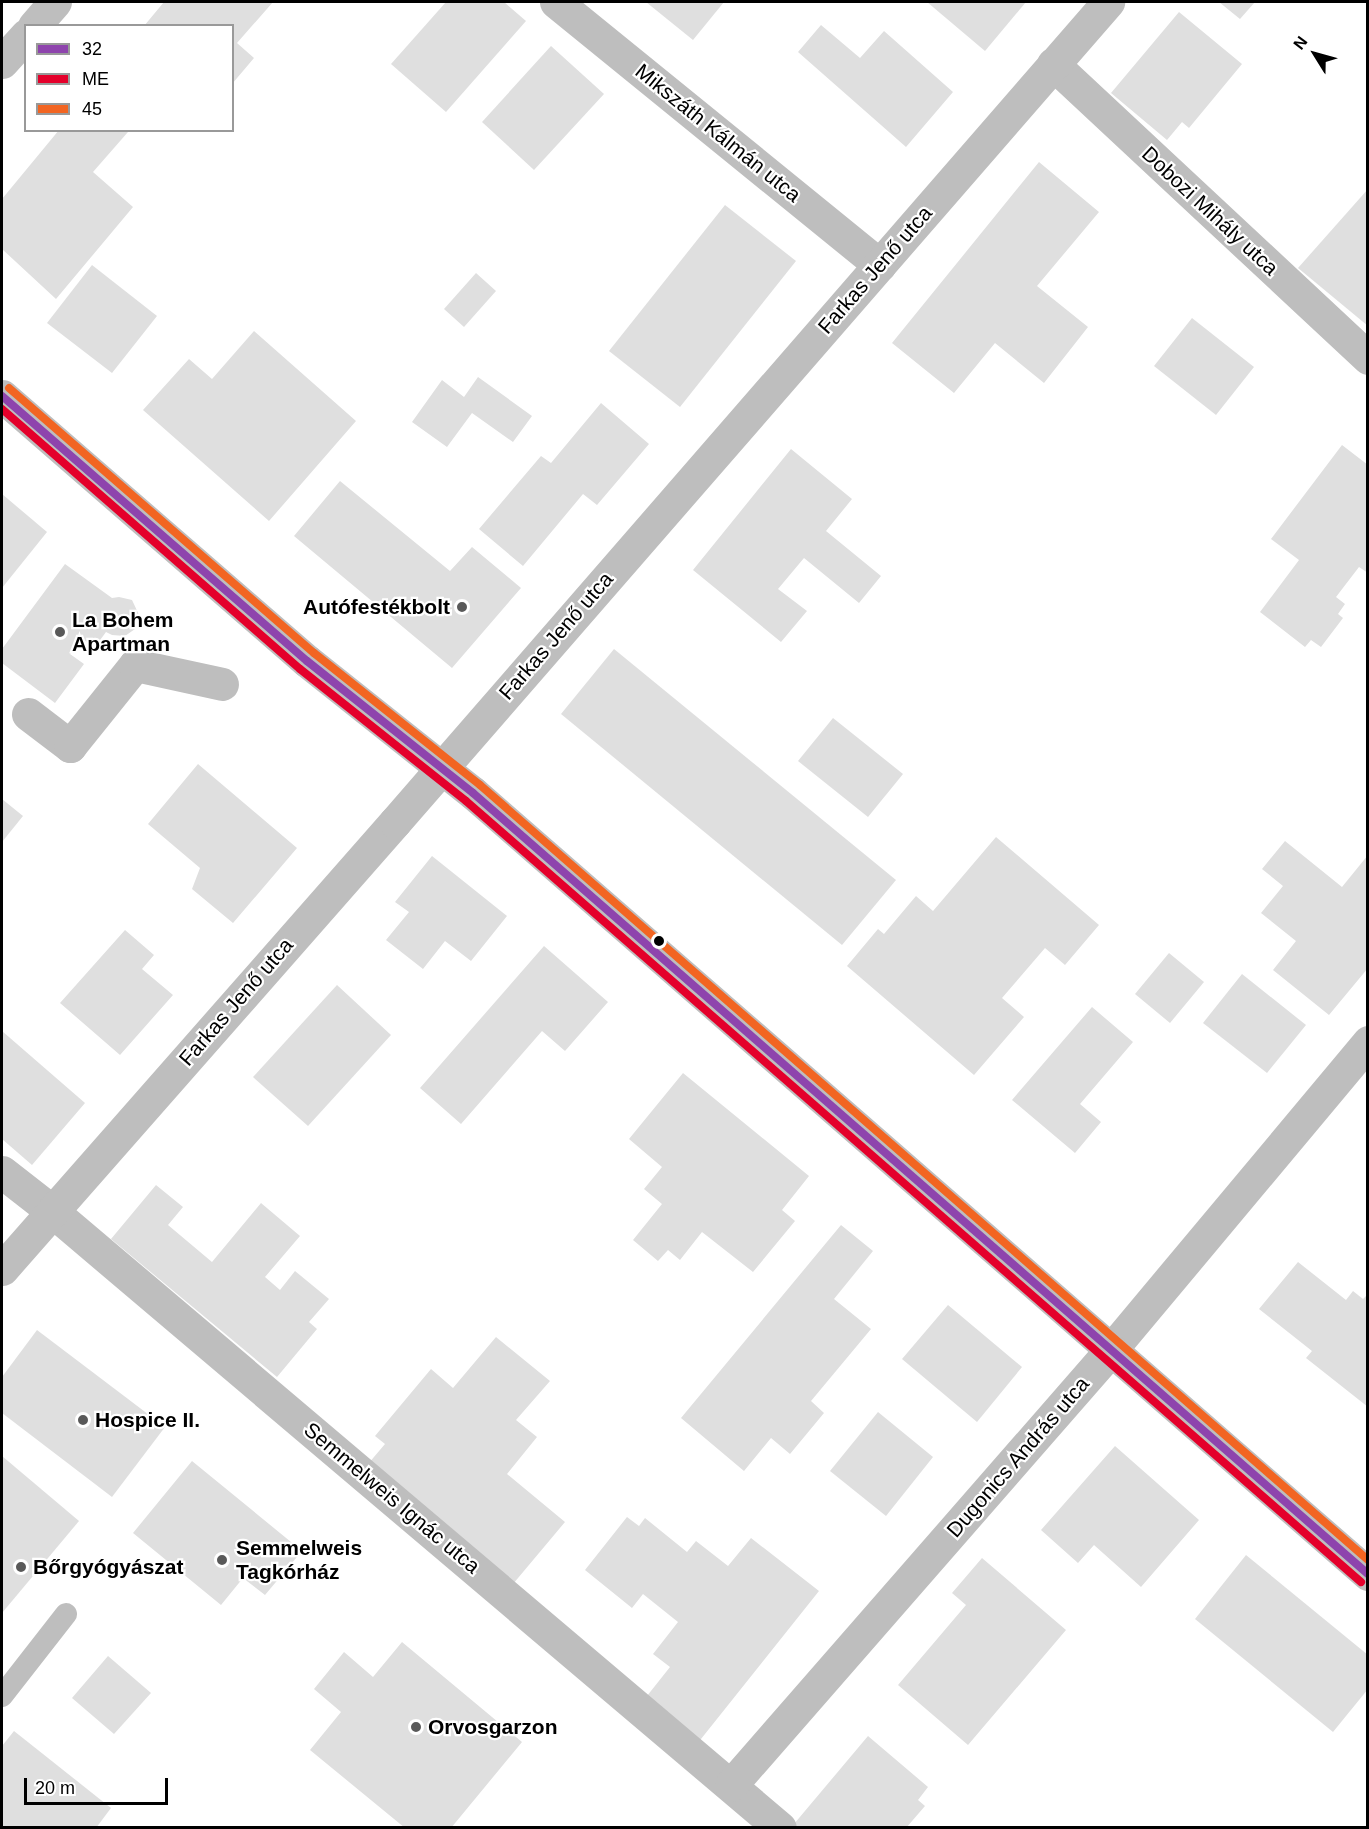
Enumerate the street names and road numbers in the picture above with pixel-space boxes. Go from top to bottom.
street label: Mikszáth Kálmán utca [630,59,806,207]
street label: Dobozi Mihály utca [1137,141,1283,281]
street label: Farkas Jenő utca [813,201,937,339]
street label: Farkas Jenő utca [494,567,618,705]
street label: Farkas Jenő utca [174,933,298,1071]
street label: Dugonics András utca [941,1371,1095,1543]
street label: Semmelweis Ignác utca [299,1417,485,1579]

